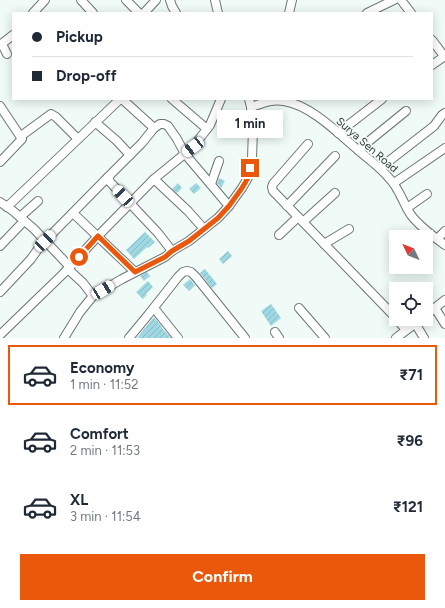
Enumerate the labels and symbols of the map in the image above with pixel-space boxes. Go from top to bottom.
callout: 1 min [217,110,283,138]
street label: Surya Sen Road [333,115,401,175]
car [180,135,206,159]
route end [241,159,259,177]
car [110,183,136,209]
car [32,228,58,254]
north arrow [389,230,433,274]
route start [70,248,88,266]
car [90,279,116,301]

